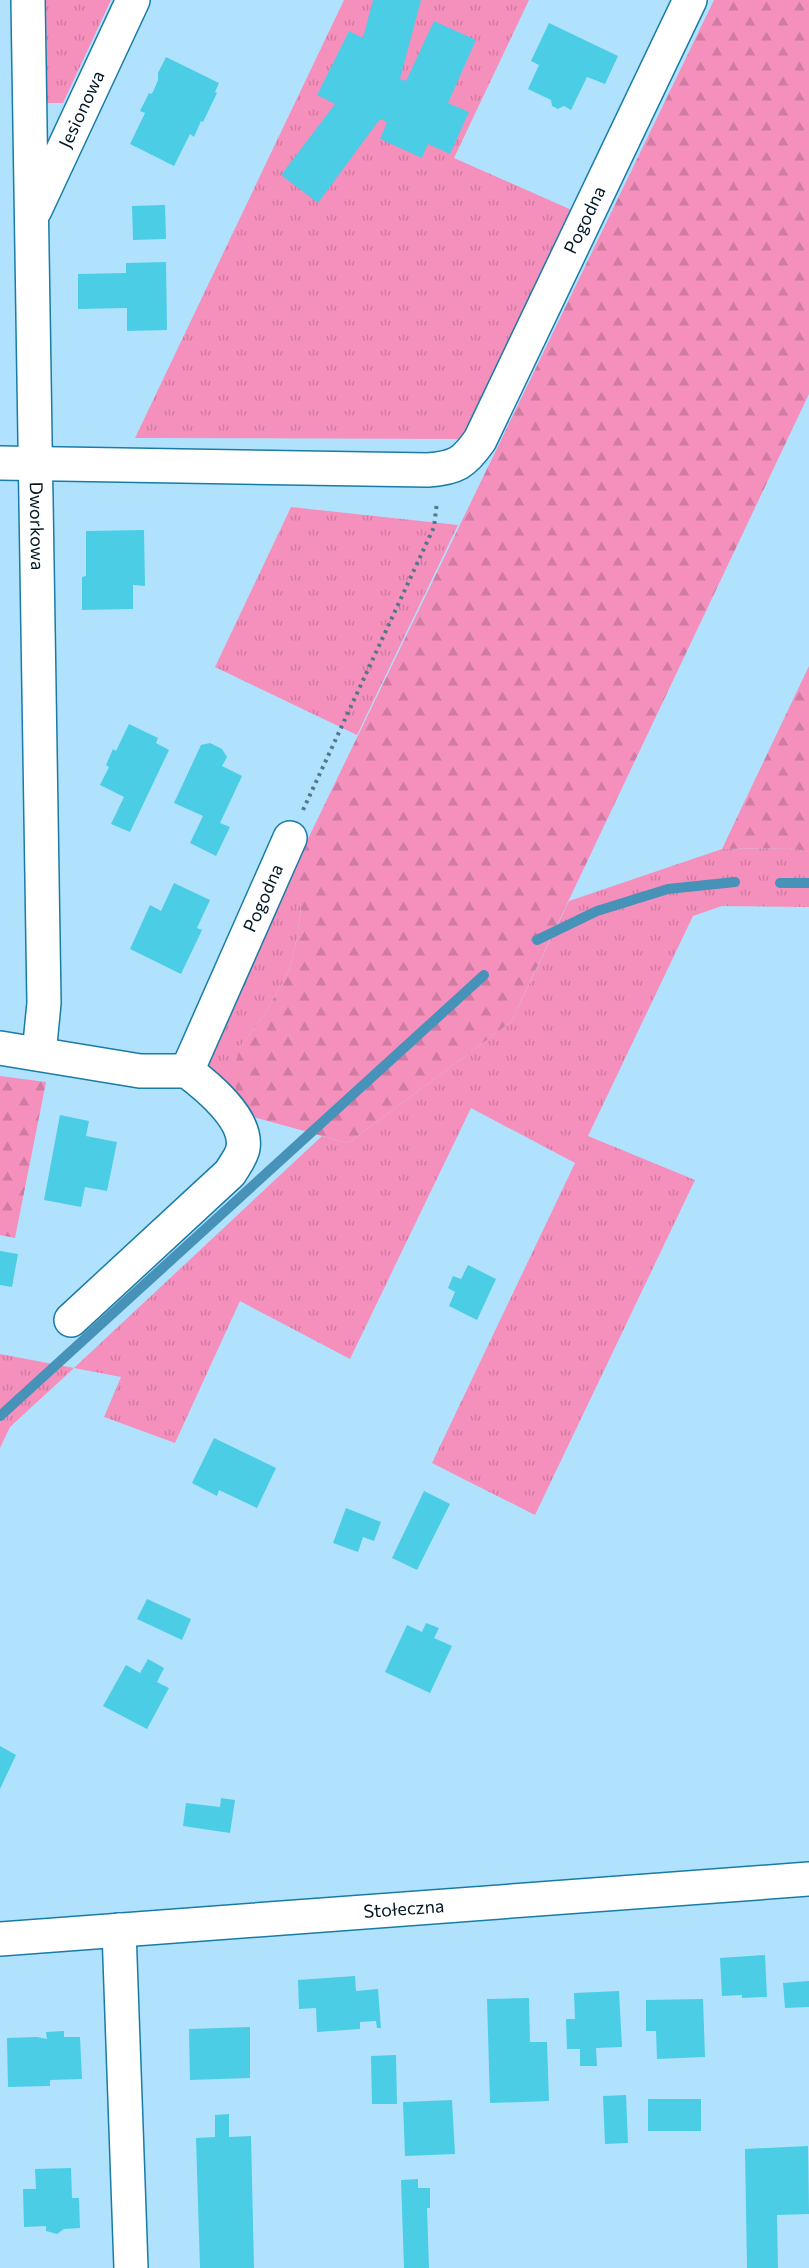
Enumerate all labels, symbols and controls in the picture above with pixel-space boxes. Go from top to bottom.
street label: Jesionowa [54,67,109,151]
street label: Pogodna [559,182,610,257]
street label: Dworkowa [26,481,49,570]
street label: Pogodna [238,860,287,935]
street label: Stołeczna [363,1894,445,1922]

